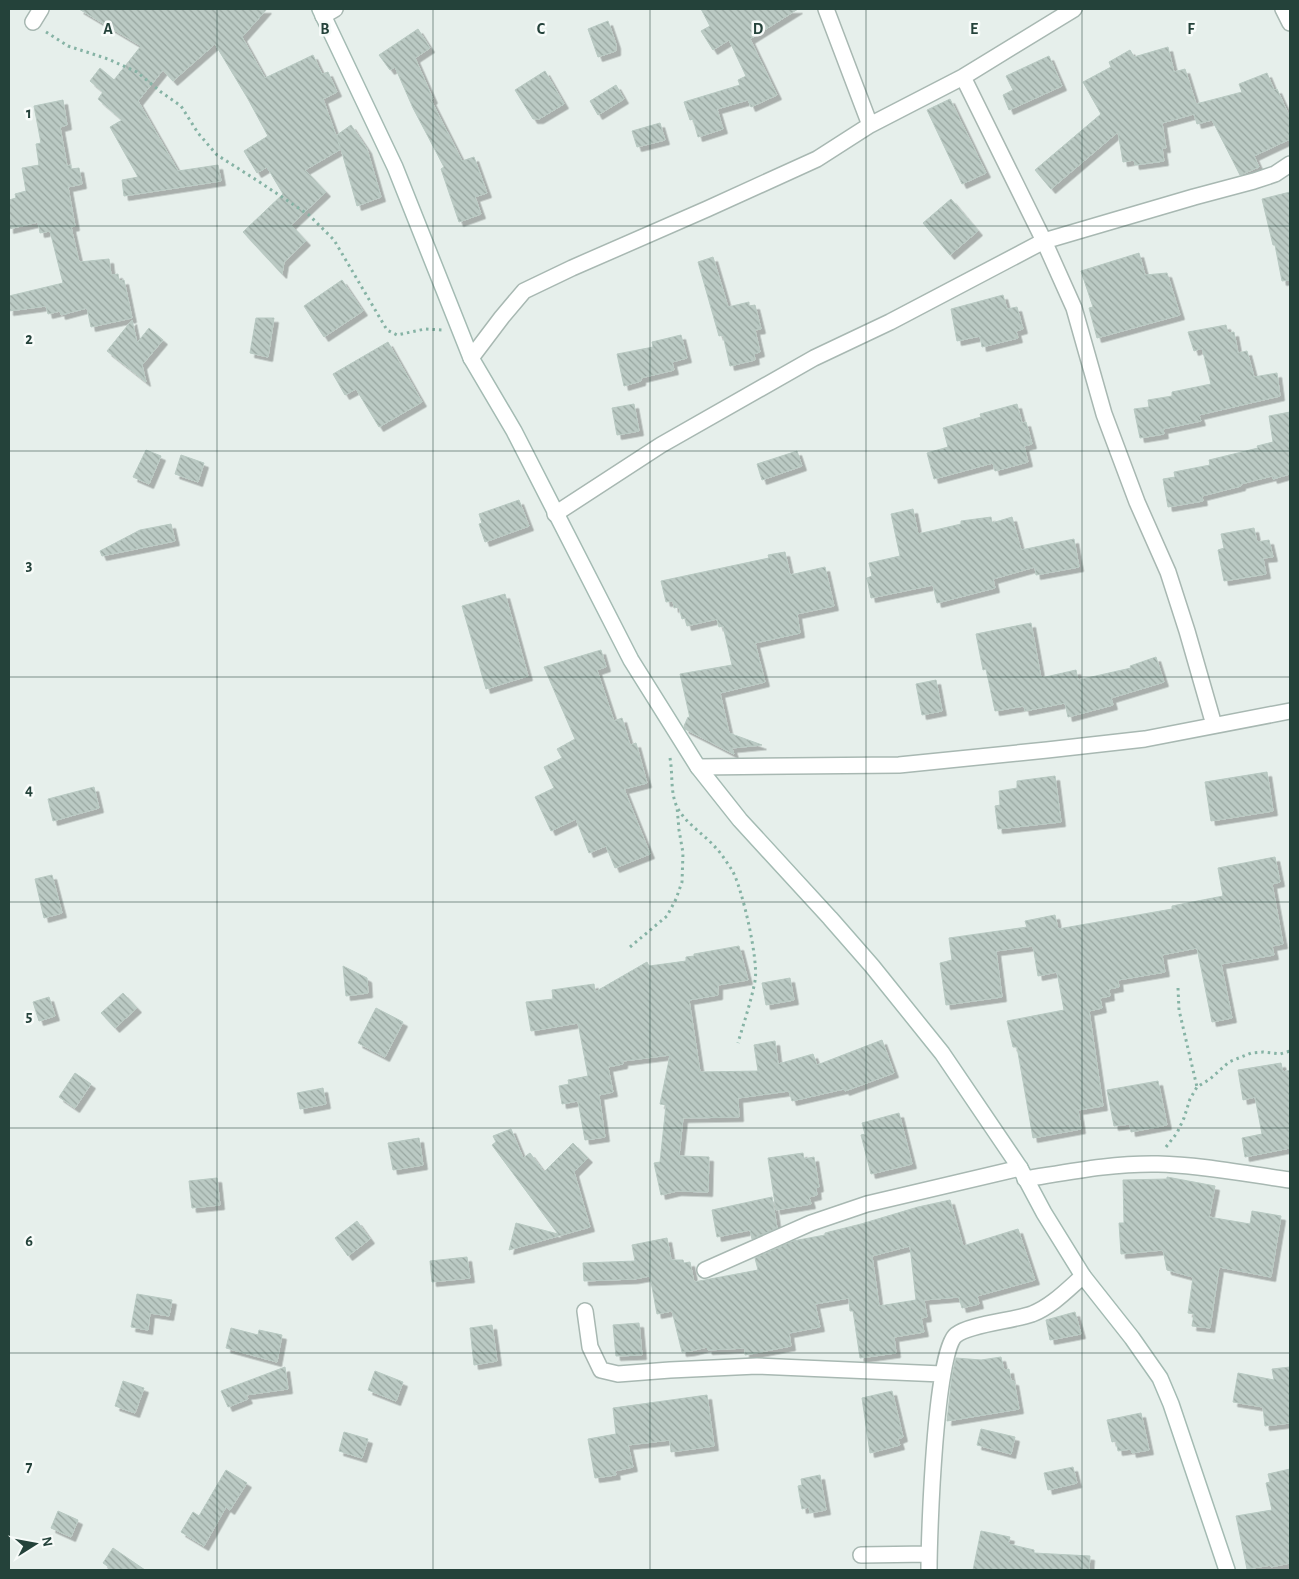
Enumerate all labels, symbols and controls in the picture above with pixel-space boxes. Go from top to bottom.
text: A [103,21,113,37]
text: B [320,21,330,37]
text: C [537,21,546,37]
text: D [753,21,764,37]
text: E [970,21,978,37]
text: F [1187,21,1195,37]
text: 1 [26,105,32,121]
text: 2 [25,331,33,347]
text: 3 [26,557,33,573]
text: 4 [25,782,33,798]
text: 5 [26,1008,33,1024]
text: 6 [25,1233,33,1249]
text: 7 [26,1459,33,1475]
north arrow [10,1519,60,1569]
text: N [39,1536,55,1548]

